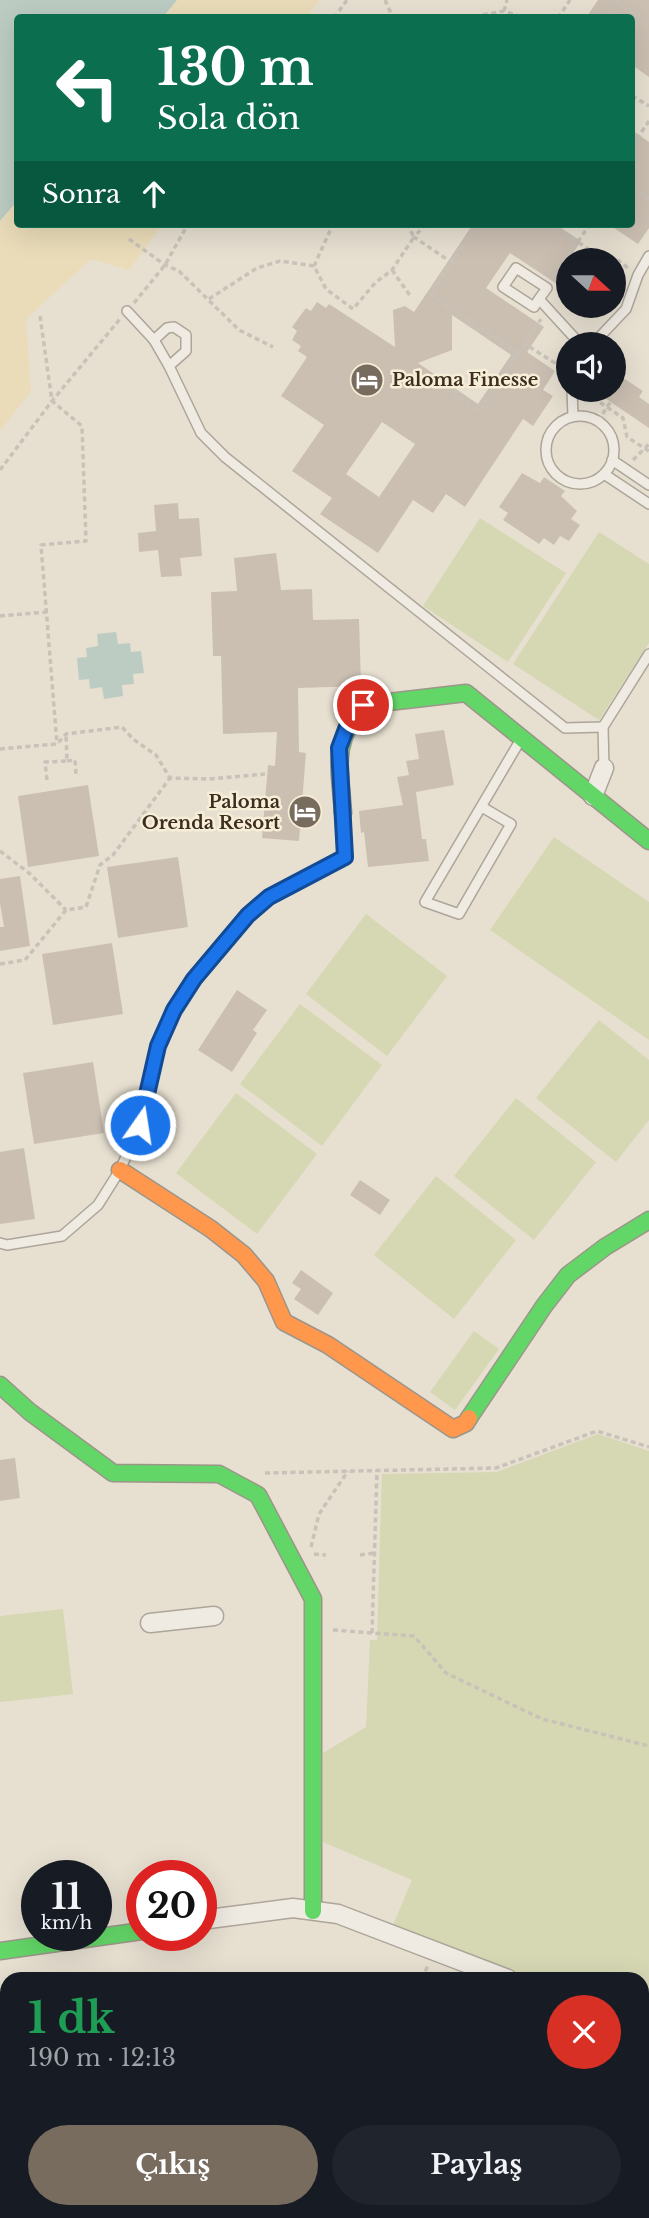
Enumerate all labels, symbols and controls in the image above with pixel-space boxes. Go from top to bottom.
text: 130 m [157,37,314,98]
icon: left [42,42,133,133]
text: Sola dön [157,98,300,138]
icon: ahead [135,175,173,213]
text: Sonra [42,178,121,210]
north arrow [556,248,626,318]
map controls [556,248,626,402]
button: sound [556,332,626,402]
hotel icon: Paloma Finesse [348,361,386,399]
place label: Paloma Finesse [392,369,538,391]
pin [333,675,393,735]
icon: arrive [344,686,382,724]
place label: Paloma Orenda Resort [142,791,281,834]
hotel icon: Paloma Orenda Resort [286,793,324,831]
position arrow [103,1088,177,1162]
speed limit sign: 20 [126,1860,217,1951]
text: 11 [51,1875,82,1918]
text: km/h [41,1912,92,1934]
text: 1 dk [28,1992,115,2044]
button: close [547,1995,621,2069]
text: 190 m · 12:13 [28,2044,176,2072]
button: Çıkış [28,2125,318,2205]
button: Paylaş [332,2125,621,2205]

